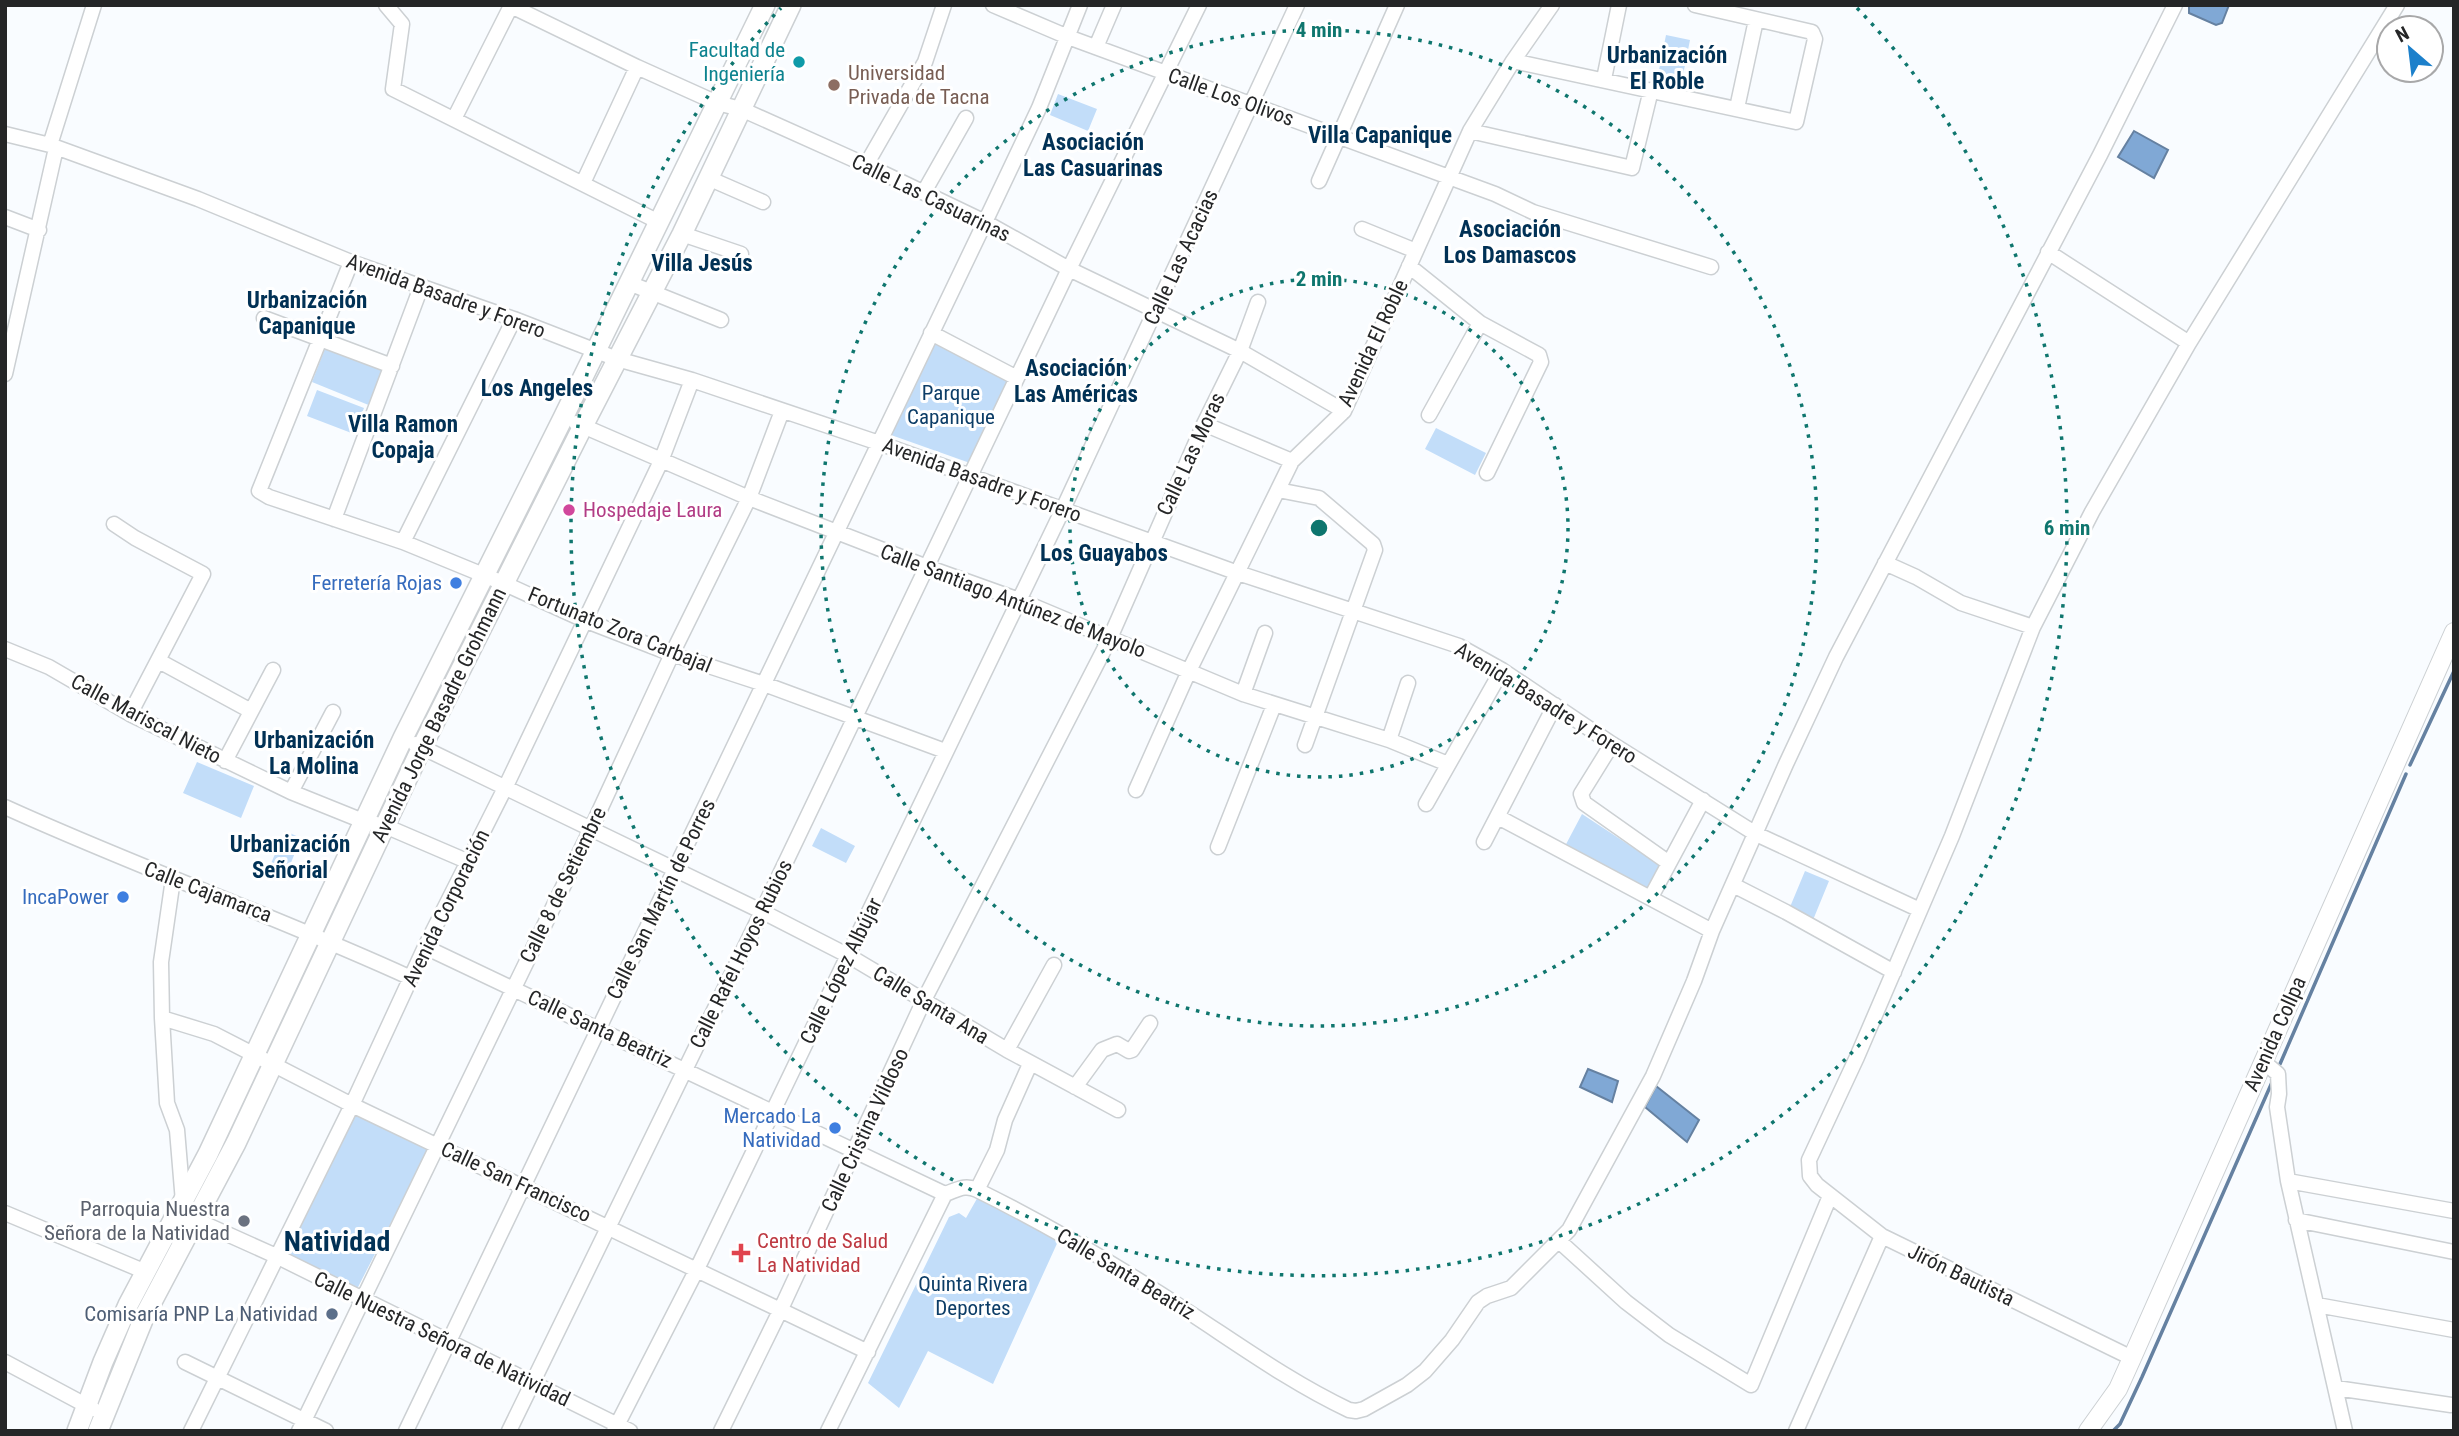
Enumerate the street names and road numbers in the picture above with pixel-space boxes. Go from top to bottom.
street label: Calle Los Olivos [1165,63,1297,131]
street label: Calle Las Casuarinas [848,149,1014,247]
street label: Calle Las Acacias [1139,185,1223,329]
street label: Avenida Basadre y Forero [343,249,549,343]
street label: Avenida El Roble [1333,276,1413,410]
street label: Calle Las Moras [1152,389,1230,519]
street label: Avenida Basadre y Forero [879,433,1085,527]
street label: Calle Santiago Antúnez de Mayolo [877,539,1149,663]
street label: Fortunato Zora Carbajal [525,582,715,678]
street label: Avenida Jorge Basadre Grohmann [367,584,511,846]
street label: Avenida Basadre y Forero [1451,637,1641,769]
street label: Calle Mariscal Nieto [67,669,225,769]
street label: Calle San Martín de Porres [602,795,720,1003]
street label: Calle 8 de Setiembre [515,803,611,967]
street label: Avenida Corporación [398,826,494,990]
street label: Calle Rafel Hoyos Rubios [685,856,797,1052]
street label: Calle Cajamarca [141,857,275,927]
street label: Calle López Albújar [795,894,887,1048]
street label: Calle Santa Ana [869,961,993,1049]
street label: Avenida Collpa [2239,973,2311,1095]
street label: Calle Santa Beatriz [524,985,676,1073]
street label: Calle Cristina Vildoso [817,1044,913,1216]
street label: Calle San Francisco [437,1137,595,1227]
street label: Calle Santa Beatriz [1053,1223,1199,1325]
street label: Jirón Bautista [1904,1239,2018,1311]
street label: Calle Nuestra Señora de Natividad [310,1266,574,1412]

